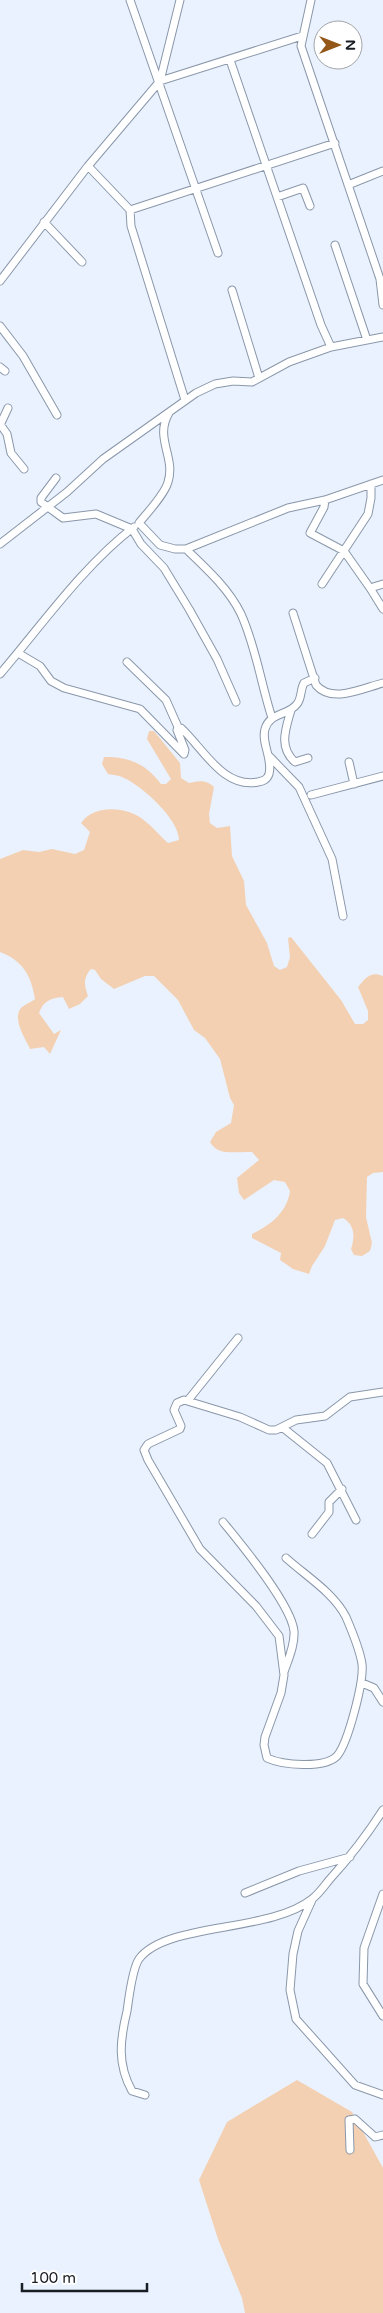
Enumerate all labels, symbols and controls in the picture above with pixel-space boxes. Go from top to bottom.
north arrow [313,20,363,70]
text: N [342,39,359,51]
scale bar [22,2260,148,2292]
text: 100 m [30,2269,76,2287]

